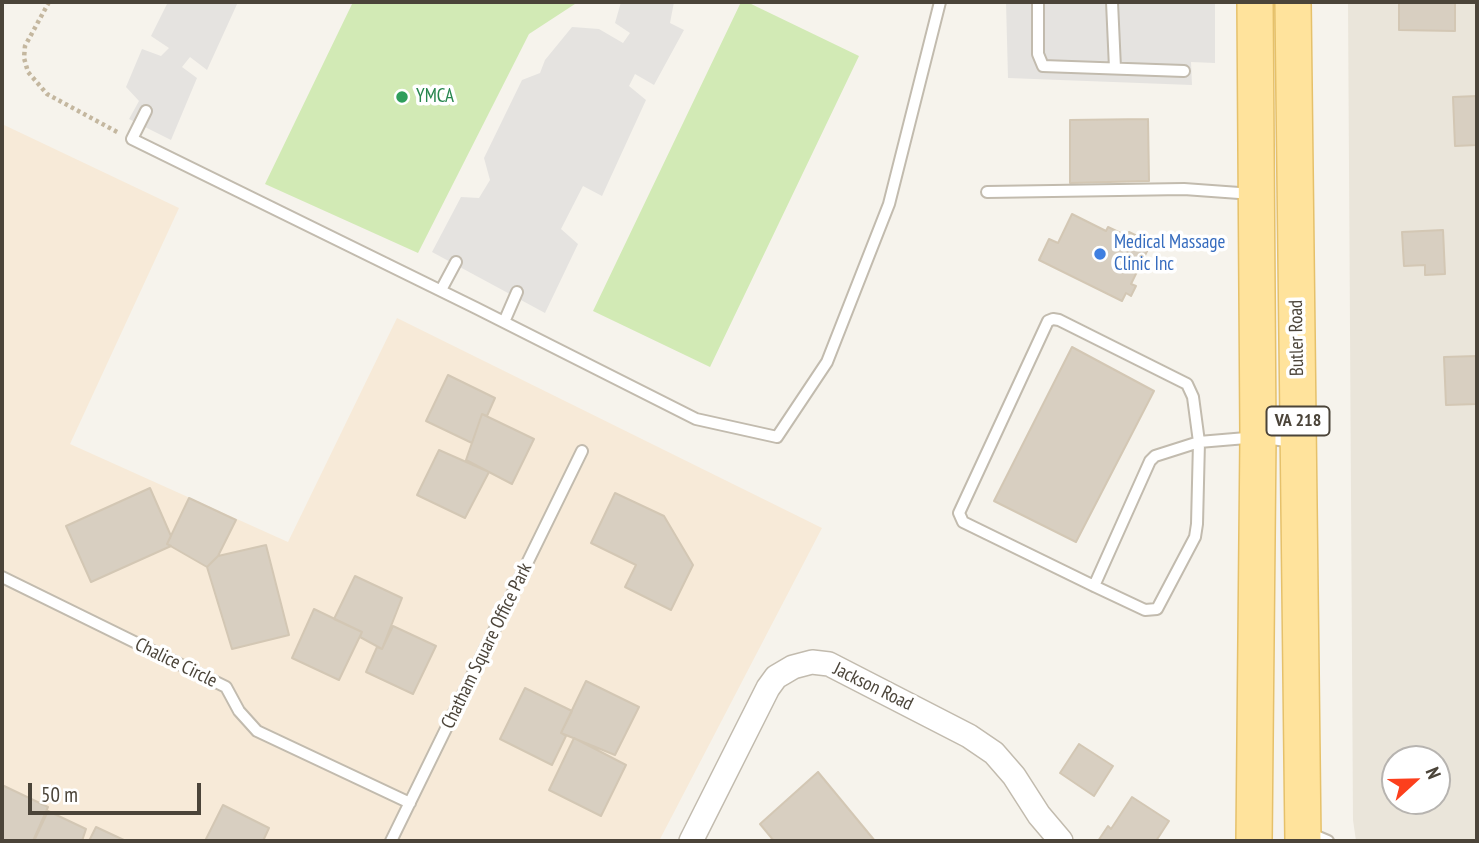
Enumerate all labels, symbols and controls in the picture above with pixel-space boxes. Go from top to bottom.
place label: YMCA [416,86,454,108]
marker: YMCA [394,89,410,105]
place label: Medical Massage Clinic Inc [1114,232,1225,276]
marker: Medical Massage Clinic Inc [1092,246,1108,262]
street label: Butler Road [1285,300,1309,376]
road number: VA 218 [1266,407,1330,436]
street label: Chatham Square Office Park [437,559,537,733]
street label: Chalice Circle [131,633,221,693]
street label: Jackson Road [829,658,917,716]
north arrow [1381,745,1451,815]
text: N [1421,764,1447,782]
scale bar [32,770,205,814]
text: 50 m [41,781,78,808]

